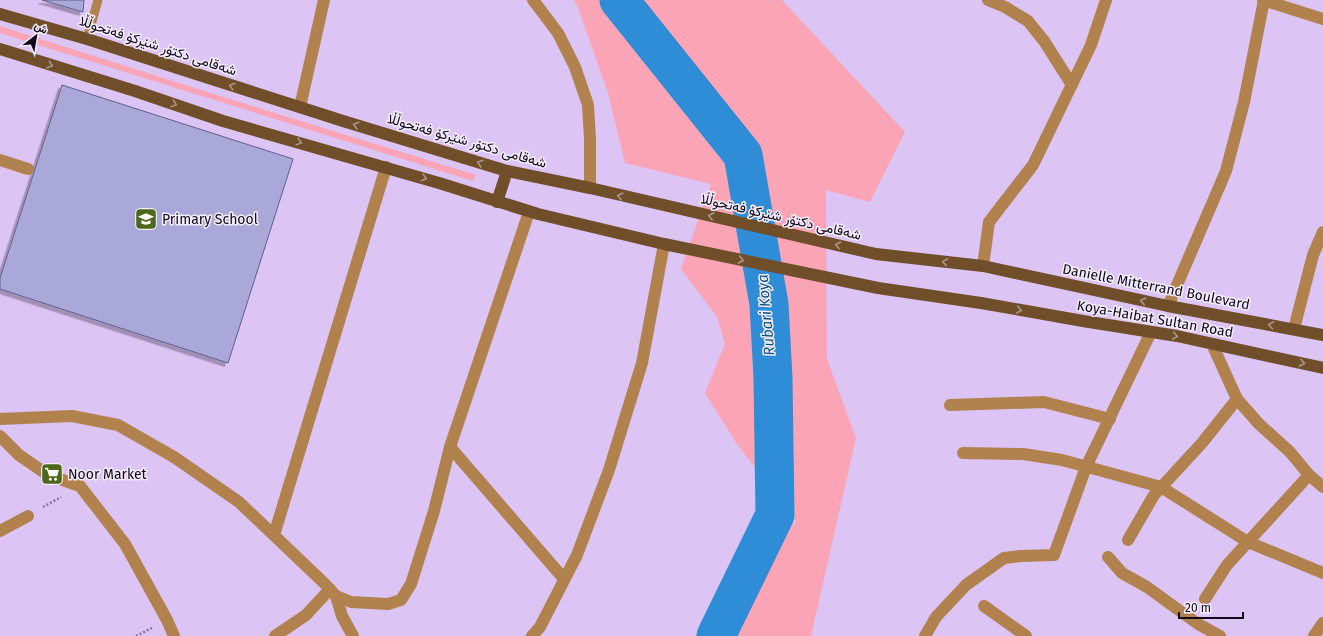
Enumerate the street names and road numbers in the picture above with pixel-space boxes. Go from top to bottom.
street label: شەقامی دکتۆر شێرکۆ فەتحوڵڵا [77,13,239,79]
street label: شەقامی دکتۆر شێرکۆ فەتحوڵڵا [386,110,548,172]
street label: شەقامی دکتۆر شێرکۆ فەتحوڵڵا [699,190,863,244]
street label: Danielle Mitterrand Boulevard [1061,260,1251,314]
street label: Koya-Haibat Sultan Road [1076,297,1234,341]

